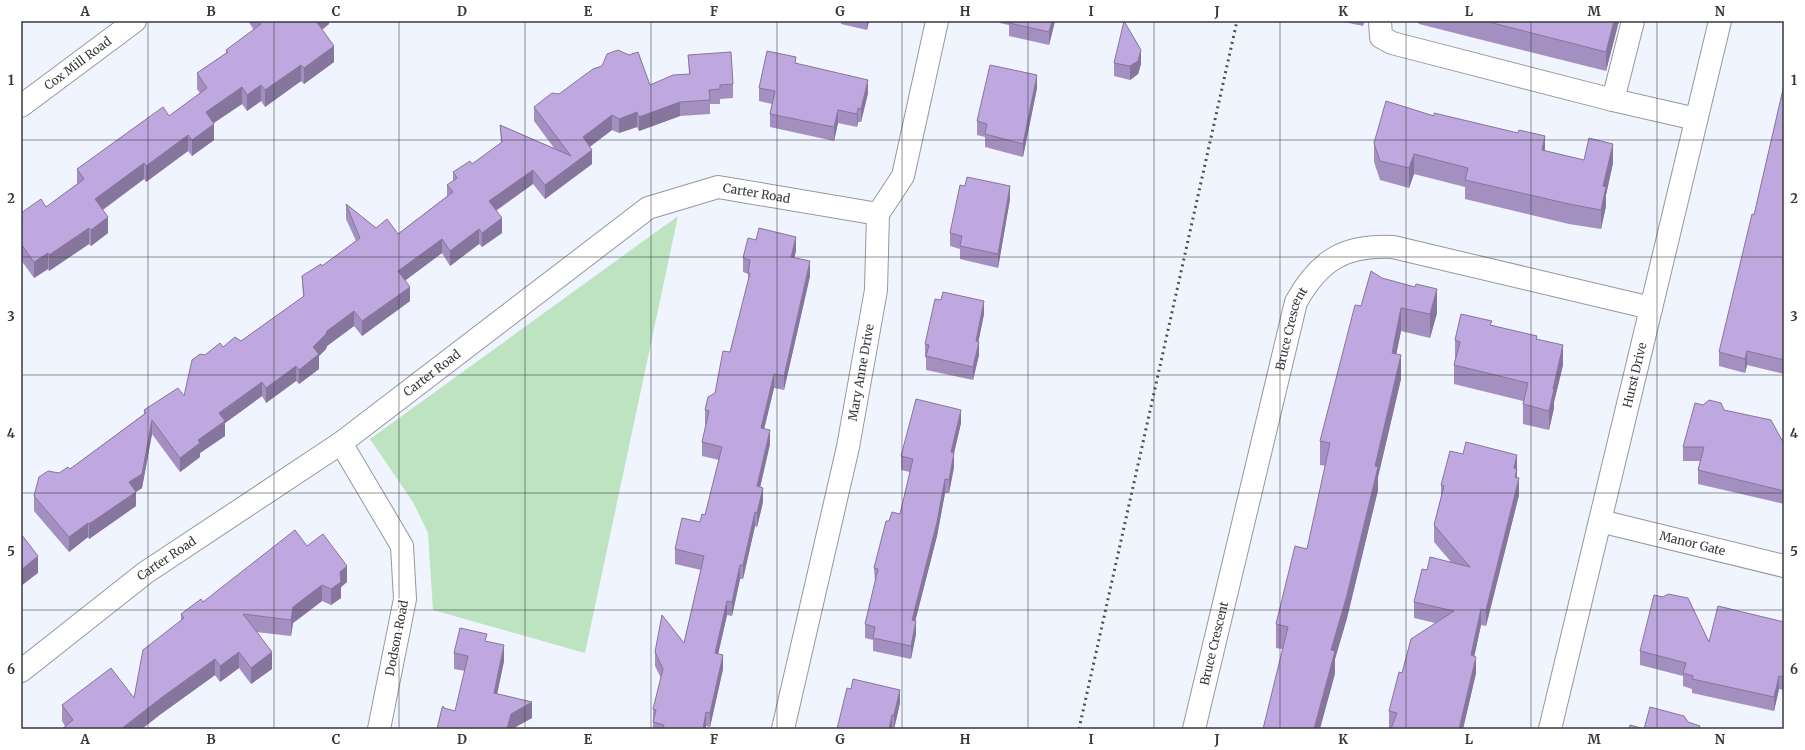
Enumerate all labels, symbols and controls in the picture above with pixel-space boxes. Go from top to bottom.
text: A [79,3,90,20]
text: B [206,3,216,20]
text: C [332,3,341,20]
text: D [457,3,467,20]
text: E [584,3,593,20]
text: F [710,3,718,20]
text: G [835,3,845,20]
text: H [960,3,971,20]
text: I [1088,3,1094,20]
text: J [1213,3,1220,20]
text: K [1338,3,1348,20]
text: L [1465,3,1474,20]
text: M [1587,3,1601,20]
text: N [1715,3,1726,20]
street label: Cox Mill Road [41,33,114,93]
text: 1 [8,72,14,89]
text: 1 [1791,72,1797,89]
street label: Carter Road [722,180,791,206]
text: 2 [7,190,15,207]
text: 2 [1790,190,1798,207]
street label: Bruce Crescent [1272,284,1310,372]
text: 3 [7,308,15,325]
text: 3 [1790,308,1798,325]
street label: Mary Anne Drive [845,323,877,422]
street label: Hurst Drive [1619,341,1650,409]
street label: Carter Road [400,346,463,399]
text: 4 [7,425,16,442]
text: 4 [1790,425,1799,442]
street label: Manor Gate [1658,528,1727,558]
street label: Carter Road [134,533,199,583]
text: 5 [7,543,15,560]
text: 5 [1790,543,1798,560]
street label: Dodson Road [382,599,411,677]
street label: Bruce Crescent [1197,600,1231,687]
text: 6 [7,661,15,678]
text: 6 [1790,661,1798,678]
text: A [79,731,90,748]
text: B [206,731,216,748]
text: C [332,731,341,748]
text: D [457,731,467,748]
text: E [584,731,593,748]
text: F [710,731,718,748]
text: G [835,731,845,748]
text: H [960,731,971,748]
text: I [1088,731,1094,748]
text: J [1213,731,1220,748]
text: K [1338,731,1348,748]
text: L [1465,731,1474,748]
text: M [1587,731,1601,748]
text: N [1715,731,1726,748]

